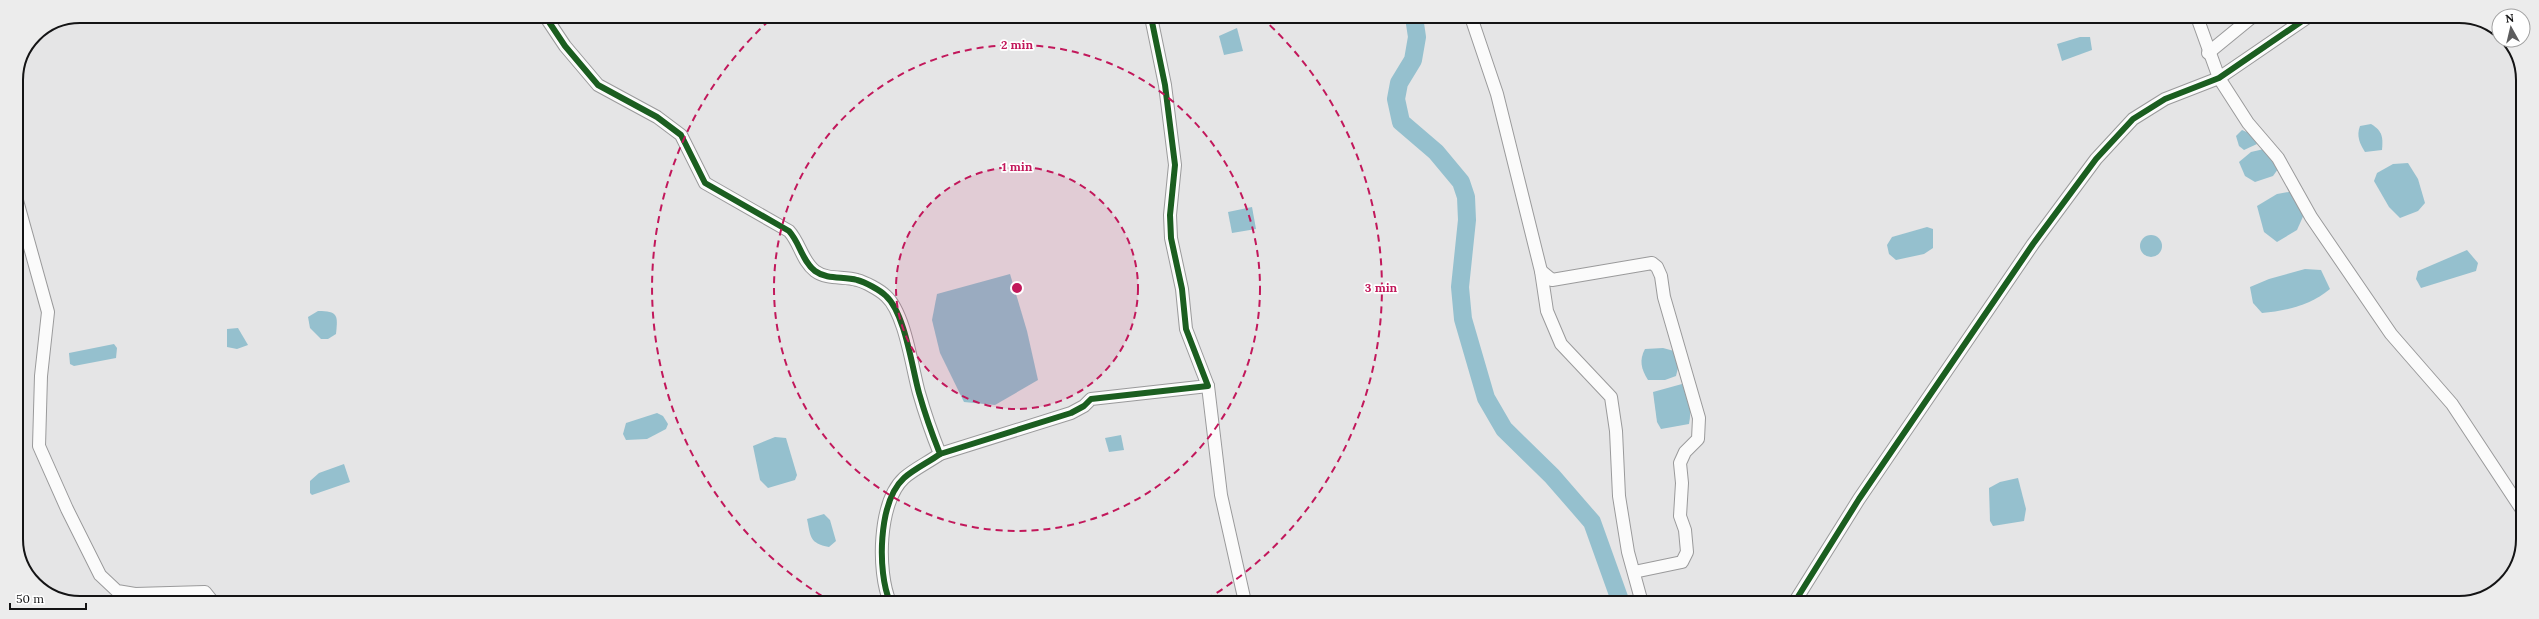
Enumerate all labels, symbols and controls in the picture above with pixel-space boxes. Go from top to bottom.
north arrow [2491,8,2531,48]
text: N [2504,11,2515,26]
text: 2 min [1001,37,1033,52]
text: 1 min [1002,159,1033,174]
text: 3 min [1365,280,1398,295]
centre of rings [1010,281,1024,295]
scale bar [10,585,86,611]
text: 50 m [16,591,44,606]

